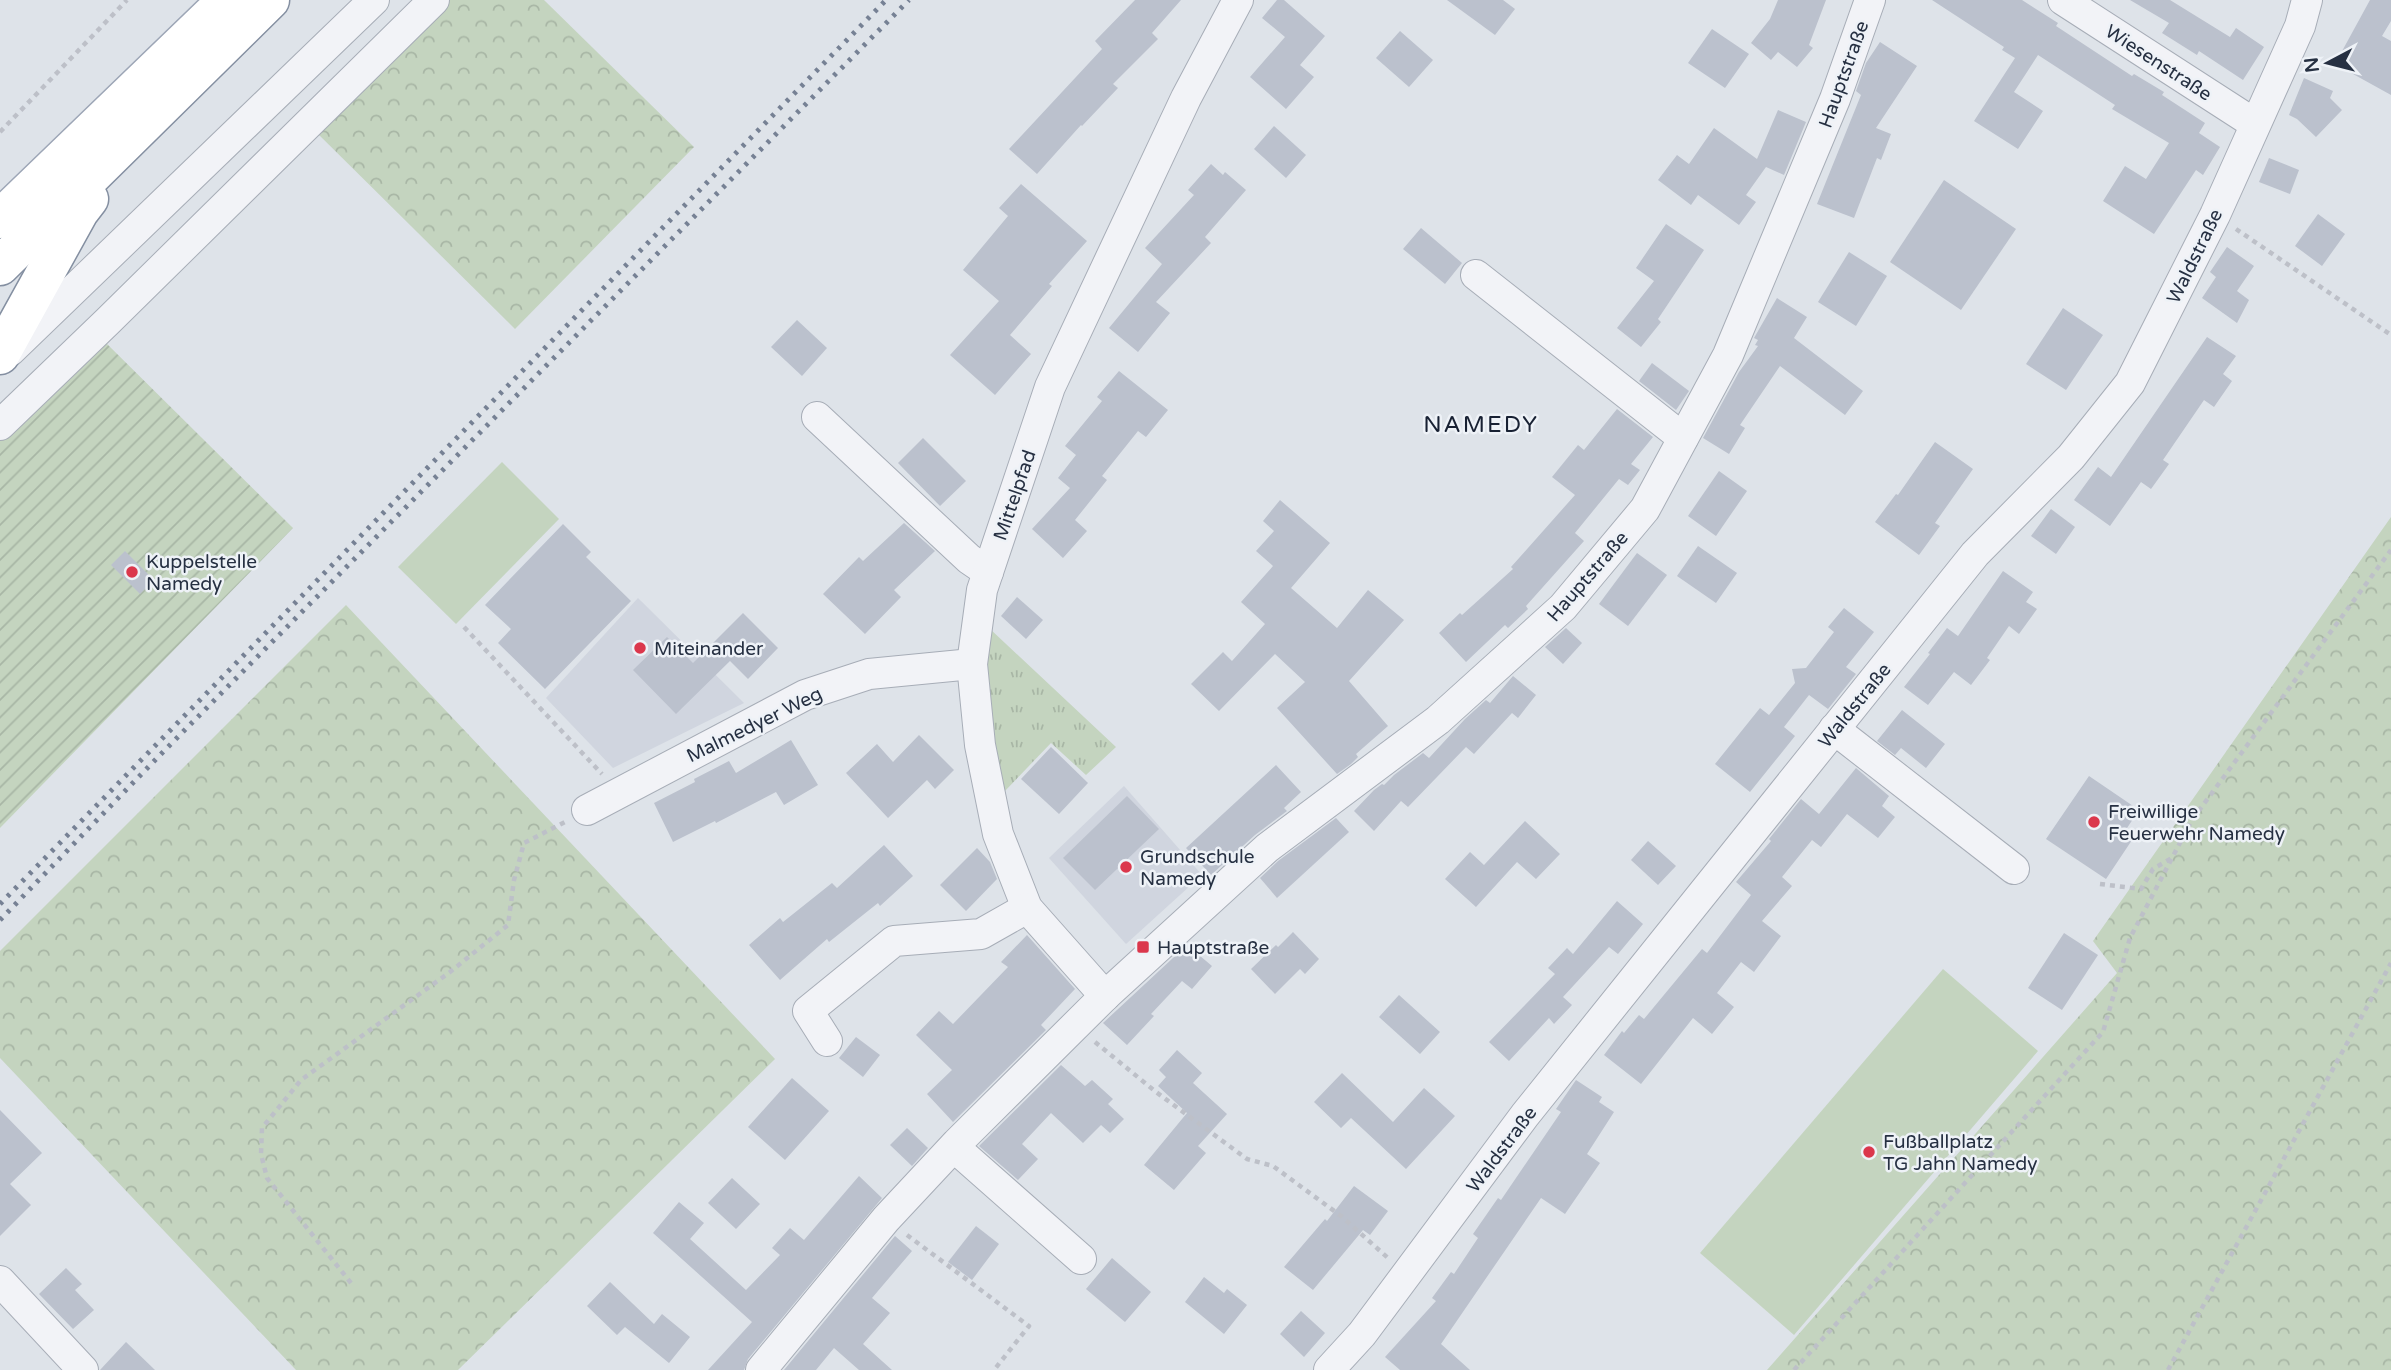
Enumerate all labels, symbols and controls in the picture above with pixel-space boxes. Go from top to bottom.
street label: Hauptstraße [1814,18,1873,131]
street label: Wiesenstraße [2101,20,2216,105]
north arrow [2293,28,2363,98]
text: N [2300,56,2324,74]
street label: Waldstraße [2163,206,2227,307]
district label: NAMEDY [1423,411,1539,439]
street label: Mittelpfad [989,447,1041,543]
street label: Hauptstraße [1543,527,1633,626]
place label: Kuppelstelle Namedy [146,551,257,595]
marker: Kuppelstelle Namedy [124,564,140,580]
place label: Miteinander [654,638,764,660]
marker: Miteinander [632,640,648,656]
street label: Waldstraße [1814,659,1896,752]
street label: Malmedyer Weg [683,683,826,767]
place label: Freiwillige Feuerwehr Namedy [2108,801,2285,845]
marker: Freiwillige Feuerwehr Namedy [2086,814,2102,830]
place label: Grundschule Namedy [1140,846,1255,890]
marker: Grundschule Namedy [1118,859,1134,875]
place label: Hauptstraße [1157,937,1269,959]
marker: Hauptstraße [1135,939,1151,955]
street label: Waldstraße [1462,1102,1541,1197]
place label: Fußballplatz TG Jahn Namedy [1883,1131,2037,1175]
marker: Fußballplatz TG Jahn Namedy [1861,1144,1877,1160]

